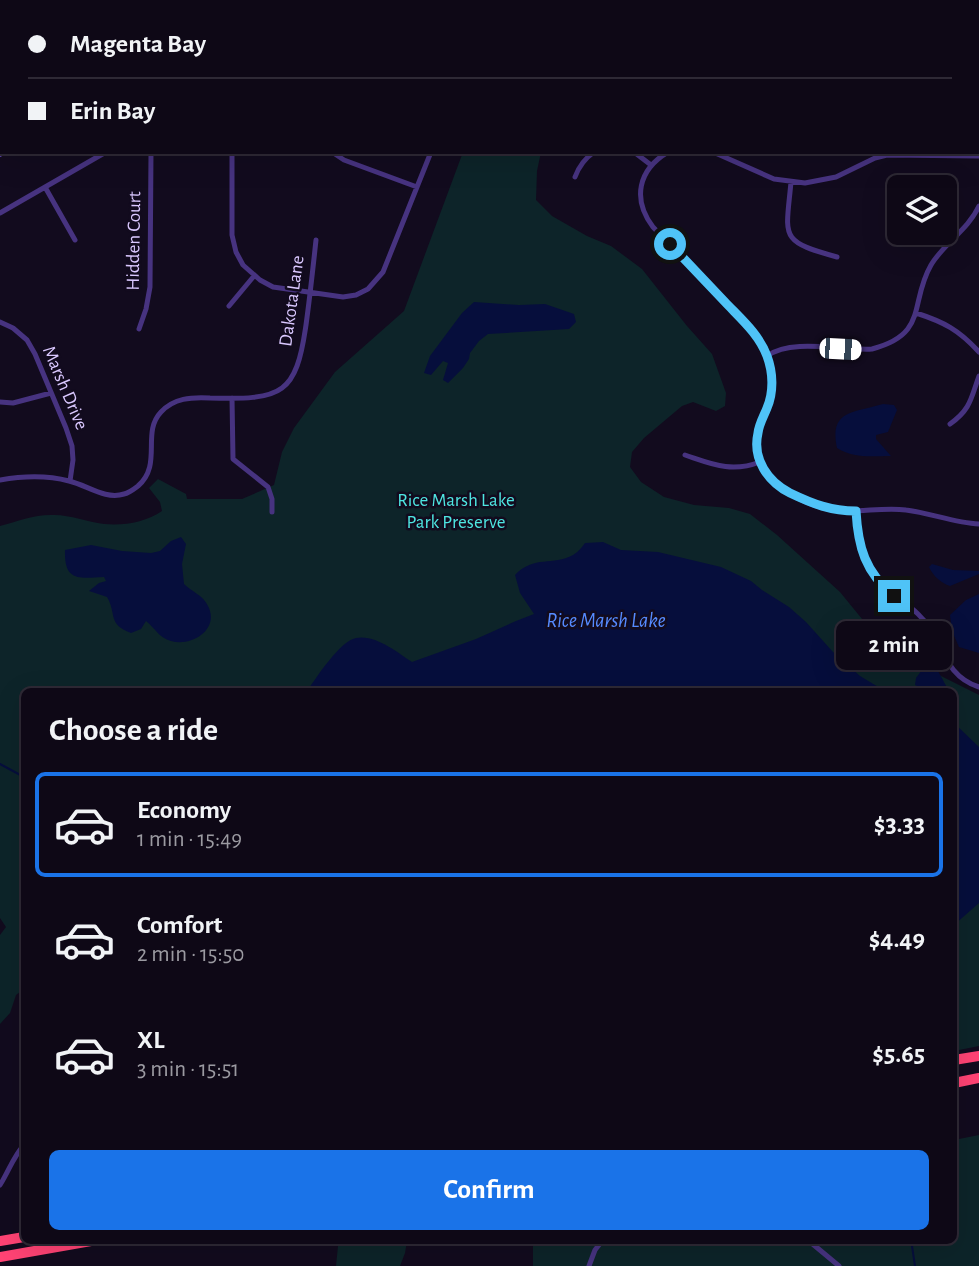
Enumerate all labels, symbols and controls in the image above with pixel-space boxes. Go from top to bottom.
text: Magenta Bay [70,31,206,57]
text: Erin Bay [70,98,156,124]
map controls [887,175,957,245]
button: layers [887,175,957,245]
street label: Hidden Court [124,191,144,291]
route start [654,228,686,260]
street label: Dakota Lane [276,254,308,348]
car [819,337,862,361]
street label: Marsh Drive [39,343,91,433]
park label: Rice Marsh Lake Park Preserve [397,491,515,532]
route end [878,580,910,612]
water label: Rice Marsh Lake [546,610,666,631]
callout: 2 min [836,620,952,670]
text: 2 min [868,634,920,657]
text: Choose a ride [49,714,218,746]
icon: car [53,793,116,856]
text: Economy [137,797,231,823]
text: $3.33 [874,811,925,837]
text: 1 min · 15:49 [137,828,242,851]
icon: car [53,908,116,971]
text: Comfort [137,912,222,938]
text: $4.49 [869,926,925,952]
text: 2 min · 15:50 [137,943,245,966]
icon: car [53,1023,116,1086]
text: XL [137,1027,164,1053]
text: $5.65 [872,1041,925,1067]
text: 3 min · 15:51 [137,1058,239,1081]
button: Confirm [49,1150,929,1230]

